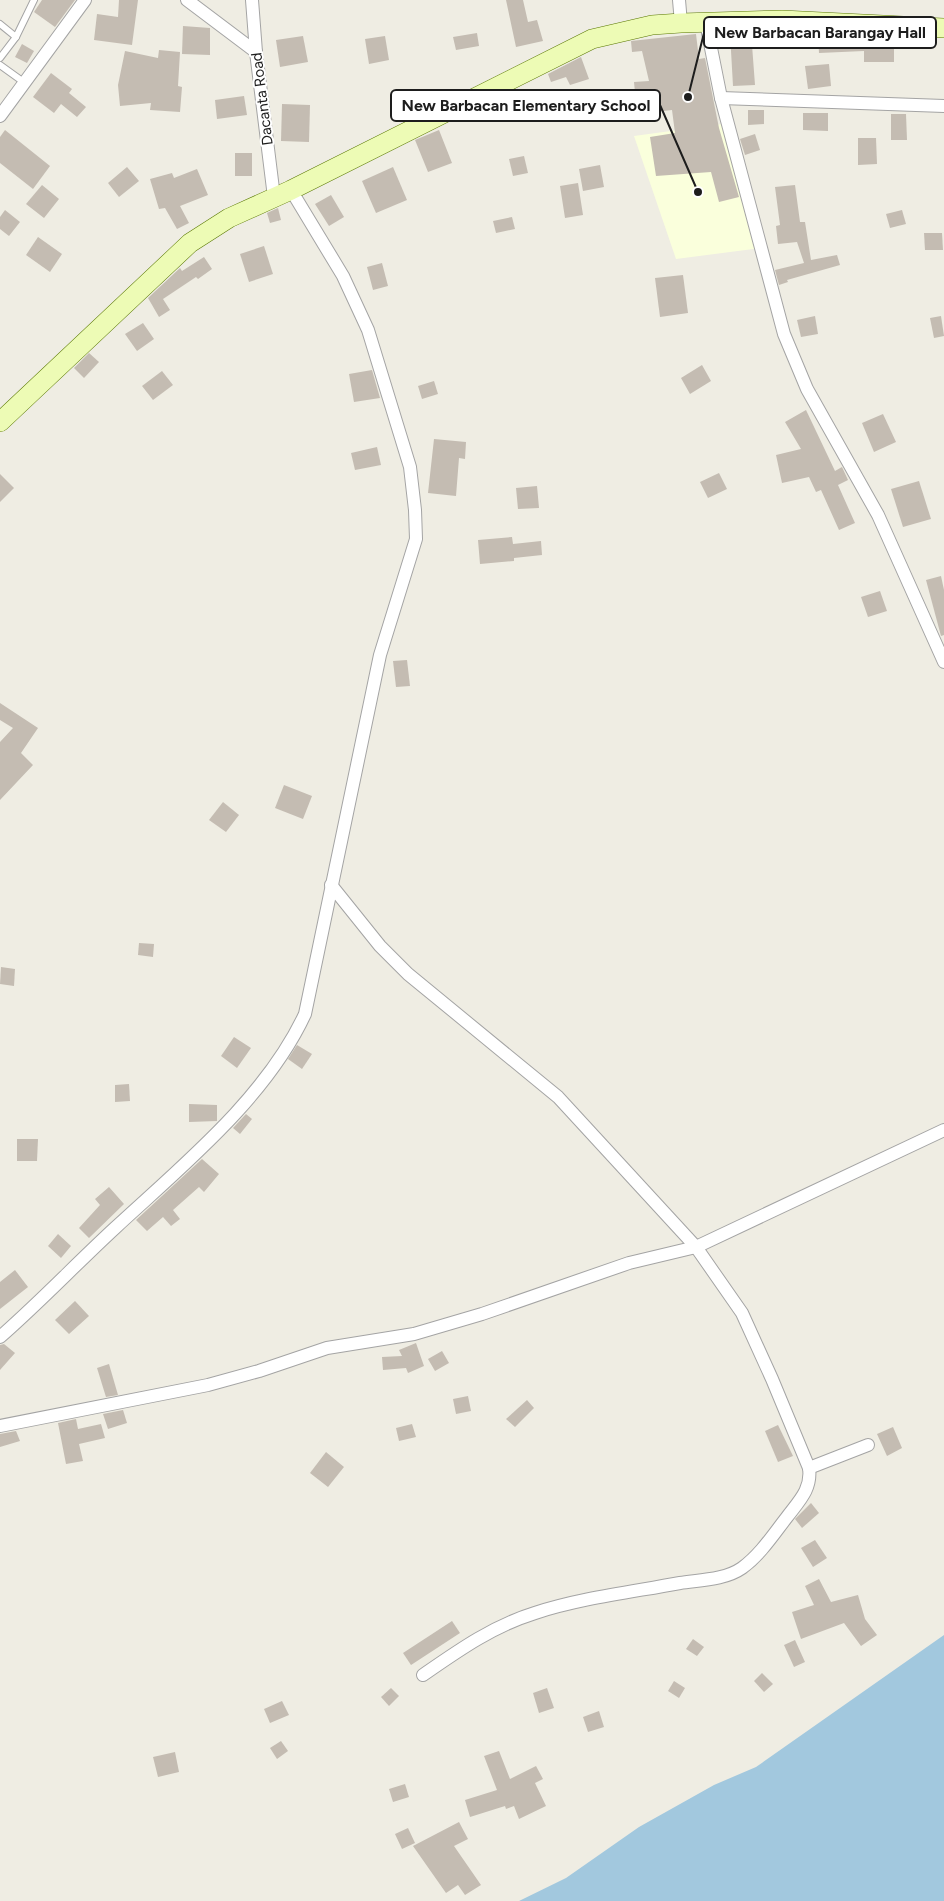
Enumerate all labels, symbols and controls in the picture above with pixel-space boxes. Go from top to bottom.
callout: New Barbacan Barangay Hall [704,17,936,48]
text: New Barbacan Barangay Hall [714,23,926,42]
street label: Dacanta Road [247,51,277,147]
callout: New Barbacan Elementary School [391,90,660,121]
text: New Barbacan Elementary School [402,96,650,115]

